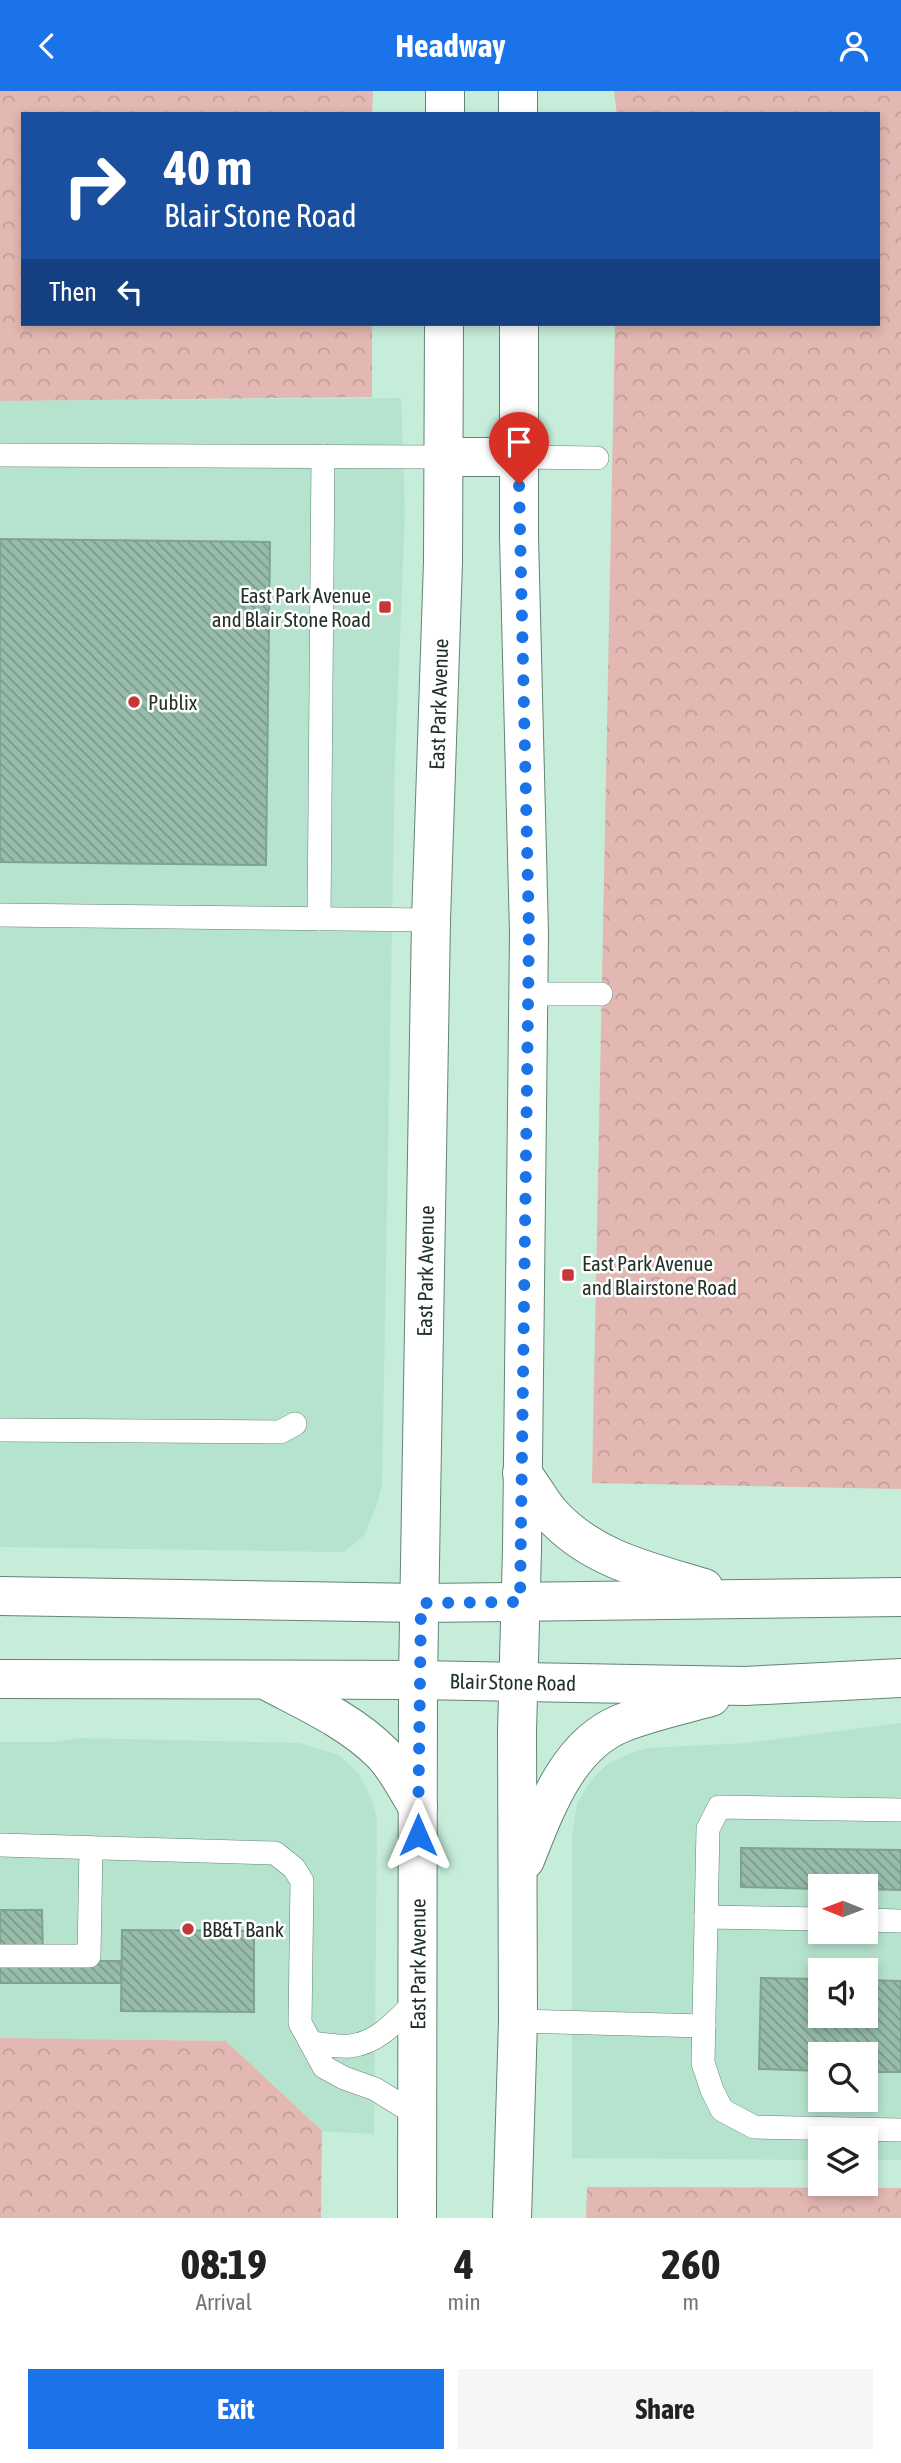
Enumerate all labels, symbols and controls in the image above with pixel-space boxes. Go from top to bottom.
icon: back [28,27,66,65]
text: Headway [395,27,506,64]
icon: person [835,27,873,65]
text: 40 m [164,139,252,195]
icon: right [49,140,140,231]
text: Blair Stone Road [164,197,357,234]
icon: left [111,273,149,311]
text: Then [49,277,97,307]
pin [489,412,549,484]
icon: arrive [500,423,538,461]
place label: East Park Avenue and Blair Stone Road [212,583,371,631]
marker: East Park Avenue and Blair Stone Road [377,599,393,615]
street label: East Park Avenue [424,638,452,770]
place label: Publix [148,690,198,714]
marker: Publix [126,694,142,710]
street label: East Park Avenue [412,1205,438,1337]
place label: East Park Avenue and Blairstone Road [582,1251,737,1299]
marker: East Park Avenue and Blairstone Road [560,1267,576,1283]
street label: Blair Stone Road [450,1669,576,1695]
position arrow [381,1798,455,1872]
north arrow [808,1874,878,1944]
map controls [808,1874,878,2196]
street label: East Park Avenue [405,1898,430,2030]
place label: BB&T Bank [202,1917,284,1941]
marker: BB&T Bank [180,1921,196,1937]
button: sound [808,1958,878,2028]
button: search [808,2042,878,2112]
button: layers [808,2126,878,2196]
text: 08:19 [181,2240,267,2288]
text: 4 [454,2240,474,2288]
text: 260 [661,2240,720,2288]
text: Arrival [196,2289,252,2315]
text: min [448,2289,481,2315]
text: m [683,2289,699,2315]
button: Exit [28,2369,444,2449]
button: Share [458,2369,873,2449]

